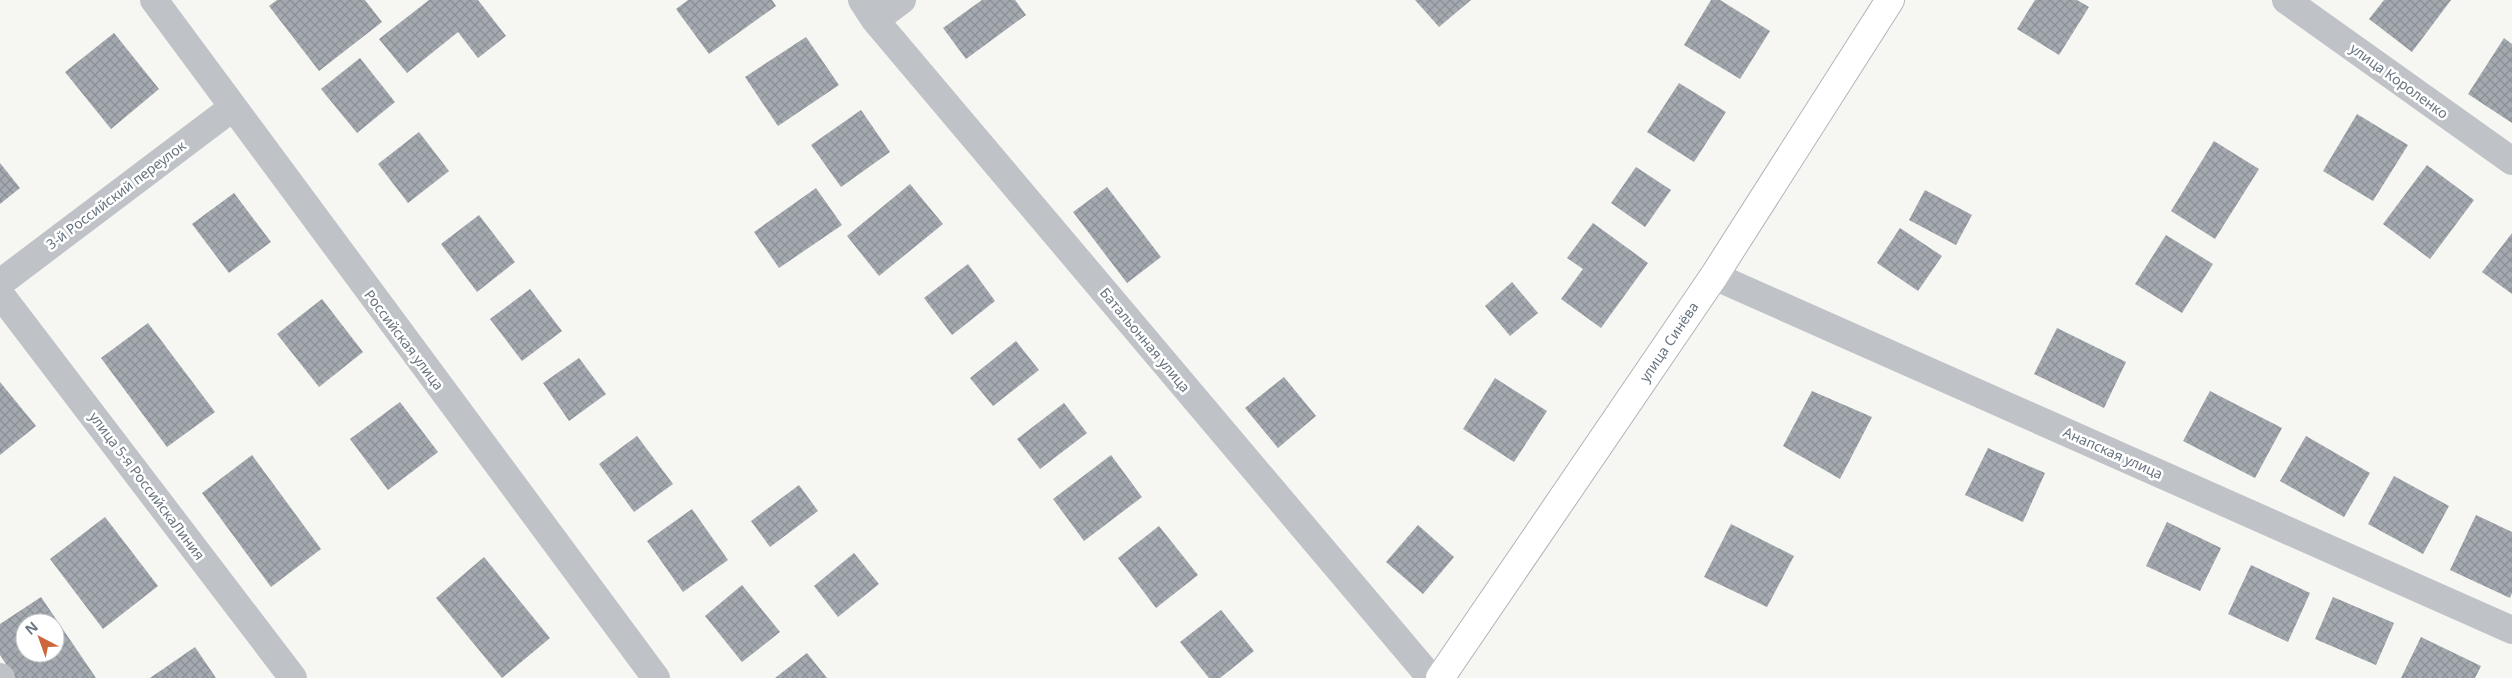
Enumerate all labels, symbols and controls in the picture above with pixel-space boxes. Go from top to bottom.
street label: улица Короленко [2346,39,2452,123]
street label: 3-й Российский переулок [42,135,190,253]
street label: Батальонная улица [1096,283,1195,396]
street label: Российская улица [360,286,448,394]
street label: улица Синёва [1635,298,1702,386]
street label: улица 5-я РоссийскаЛиния [85,408,209,564]
street label: Анапская улица [2060,422,2166,483]
north arrow [15,613,65,663]
text: N [21,617,42,639]

